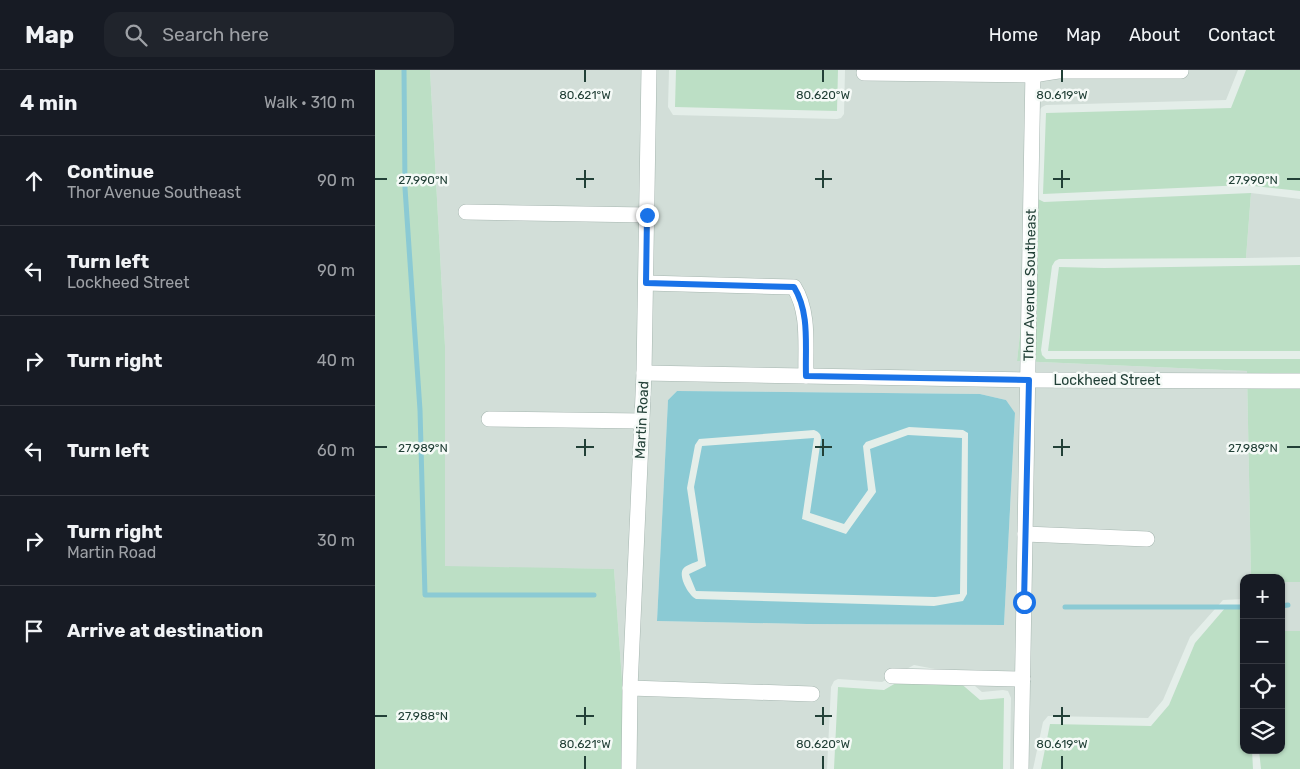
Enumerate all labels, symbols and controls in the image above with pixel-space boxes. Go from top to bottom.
search box [104,12,454,57]
text: Map [25,21,74,49]
icon: search [122,21,150,49]
text: Search here [162,23,269,46]
text: Home [989,24,1038,46]
text: Map [1066,24,1101,46]
text: About [1129,24,1180,46]
text: Contact [1208,24,1275,46]
text: 80.621°W [559,88,611,102]
text: 80.620°W [796,88,850,102]
text: 80.619°W [1036,88,1088,102]
text: 4 min [20,90,78,115]
text: Walk · 310 m [264,93,355,112]
text: Continue [67,160,154,183]
icon: ahead [20,167,48,195]
text: 90 m [317,171,355,190]
text: 27.990°N [398,173,448,187]
text: 27.990°N [1228,173,1278,187]
text: Thor Avenue Southeast [67,183,241,202]
route end [636,204,659,227]
street label: Thor Avenue Southeast [1020,208,1040,361]
text: Turn left [67,250,149,273]
icon: left [20,257,48,285]
text: 90 m [317,261,355,280]
text: Lockheed Street [67,273,189,292]
icon: right [20,347,48,375]
text: Turn right [67,349,162,372]
text: 40 m [317,351,355,370]
street label: Lockheed Street [1053,372,1161,389]
street label: Martin Road [631,381,653,459]
icon: left [20,437,48,465]
text: Turn left [67,439,149,462]
text: 60 m [317,441,355,460]
text: 27.989°N [398,441,448,455]
text: 27.989°N [1228,441,1278,455]
text: Turn right [67,520,162,543]
icon: right [20,527,48,555]
text: 30 m [317,531,355,550]
text: Martin Road [67,543,156,562]
map controls [1240,574,1285,754]
button: + [1240,574,1285,619]
route start [1013,591,1036,614]
icon: arrive [20,617,48,645]
text: Arrive at destination [67,619,263,642]
button: − [1240,619,1285,664]
button: locate [1240,664,1285,709]
text: 27.988°N [398,709,448,723]
button: layers [1240,709,1285,754]
text: 80.621°W [559,737,611,751]
text: 80.620°W [796,737,850,751]
text: 80.619°W [1036,737,1088,751]

